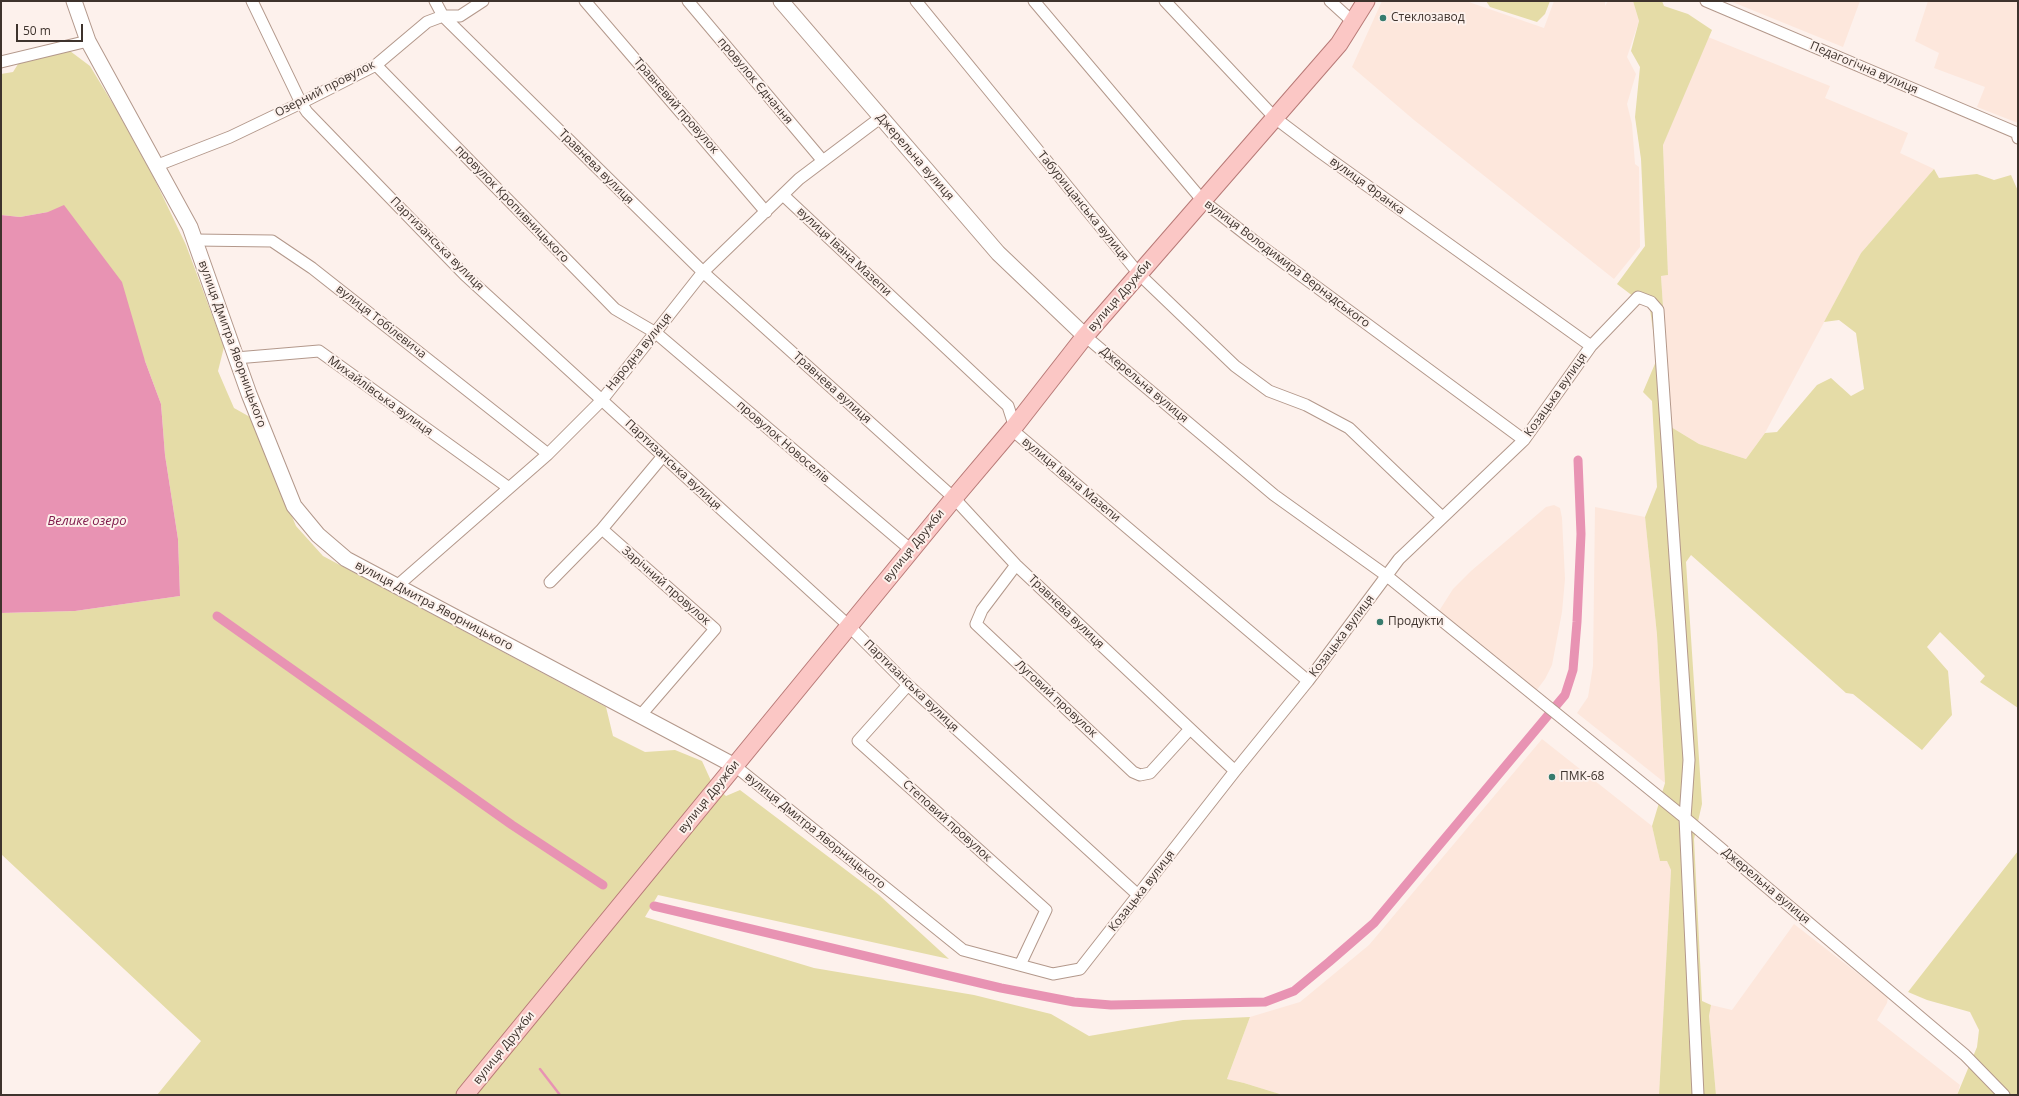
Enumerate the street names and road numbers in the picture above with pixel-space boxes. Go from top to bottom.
street label: провулок Єднання [714,35,796,127]
street label: Педагогічна вулиця [1808,39,1920,97]
street label: Травневий провулок [630,55,722,157]
street label: Озерний провулок [273,58,377,120]
street label: Джерельна вулиця [873,110,957,204]
street label: Травнева вулиця [556,127,636,207]
street label: провулок Кропивницького [452,142,572,266]
street label: Табурищанська вулиця [1034,148,1132,264]
street label: вулиця Франка [1327,154,1407,218]
street label: Партизанська вулиця [387,194,487,294]
street label: вулиця Володимира Вернадського [1201,197,1373,331]
street label: вулиця Івана Мазепи [794,204,894,300]
street label: вулиця Дружби [1085,257,1155,335]
street label: вулиця Дмитра Яворницького [195,258,269,430]
street label: вулиця Тобілевича [333,282,429,362]
street label: Народна вулиця [603,310,675,394]
street label: Джерельна вулиця [1097,344,1191,426]
street label: Травнева вулиця [790,349,874,427]
street label: Козацька вулиця [1522,350,1590,440]
street label: Михайлівська вулиця [325,353,435,439]
street label: провулок Новоселів [734,398,832,486]
street label: Партизанська вулиця [622,417,724,513]
street label: вулиця Івана Мазепи [1019,435,1123,525]
street label: вулиця Дружби [880,507,948,585]
street label: Зарічний провулок [619,544,713,628]
street label: вулиця Дмитра Яворницького [353,558,515,654]
street label: Травнева вулиця [1025,572,1107,652]
street label: Козацька вулиця [1306,592,1378,680]
street label: Партизанська вулиця [861,637,961,735]
street label: Луговий провулок [1012,657,1100,741]
street label: вулиця Дружби [675,758,743,836]
street label: вулиця Дмитра Яворницького [742,770,888,892]
street label: Степовий провулок [899,777,995,865]
street label: Джерельна вулиця [1719,845,1813,927]
street label: Козацька вулиця [1106,848,1178,934]
street label: вулиця Дружби [470,1009,538,1087]

